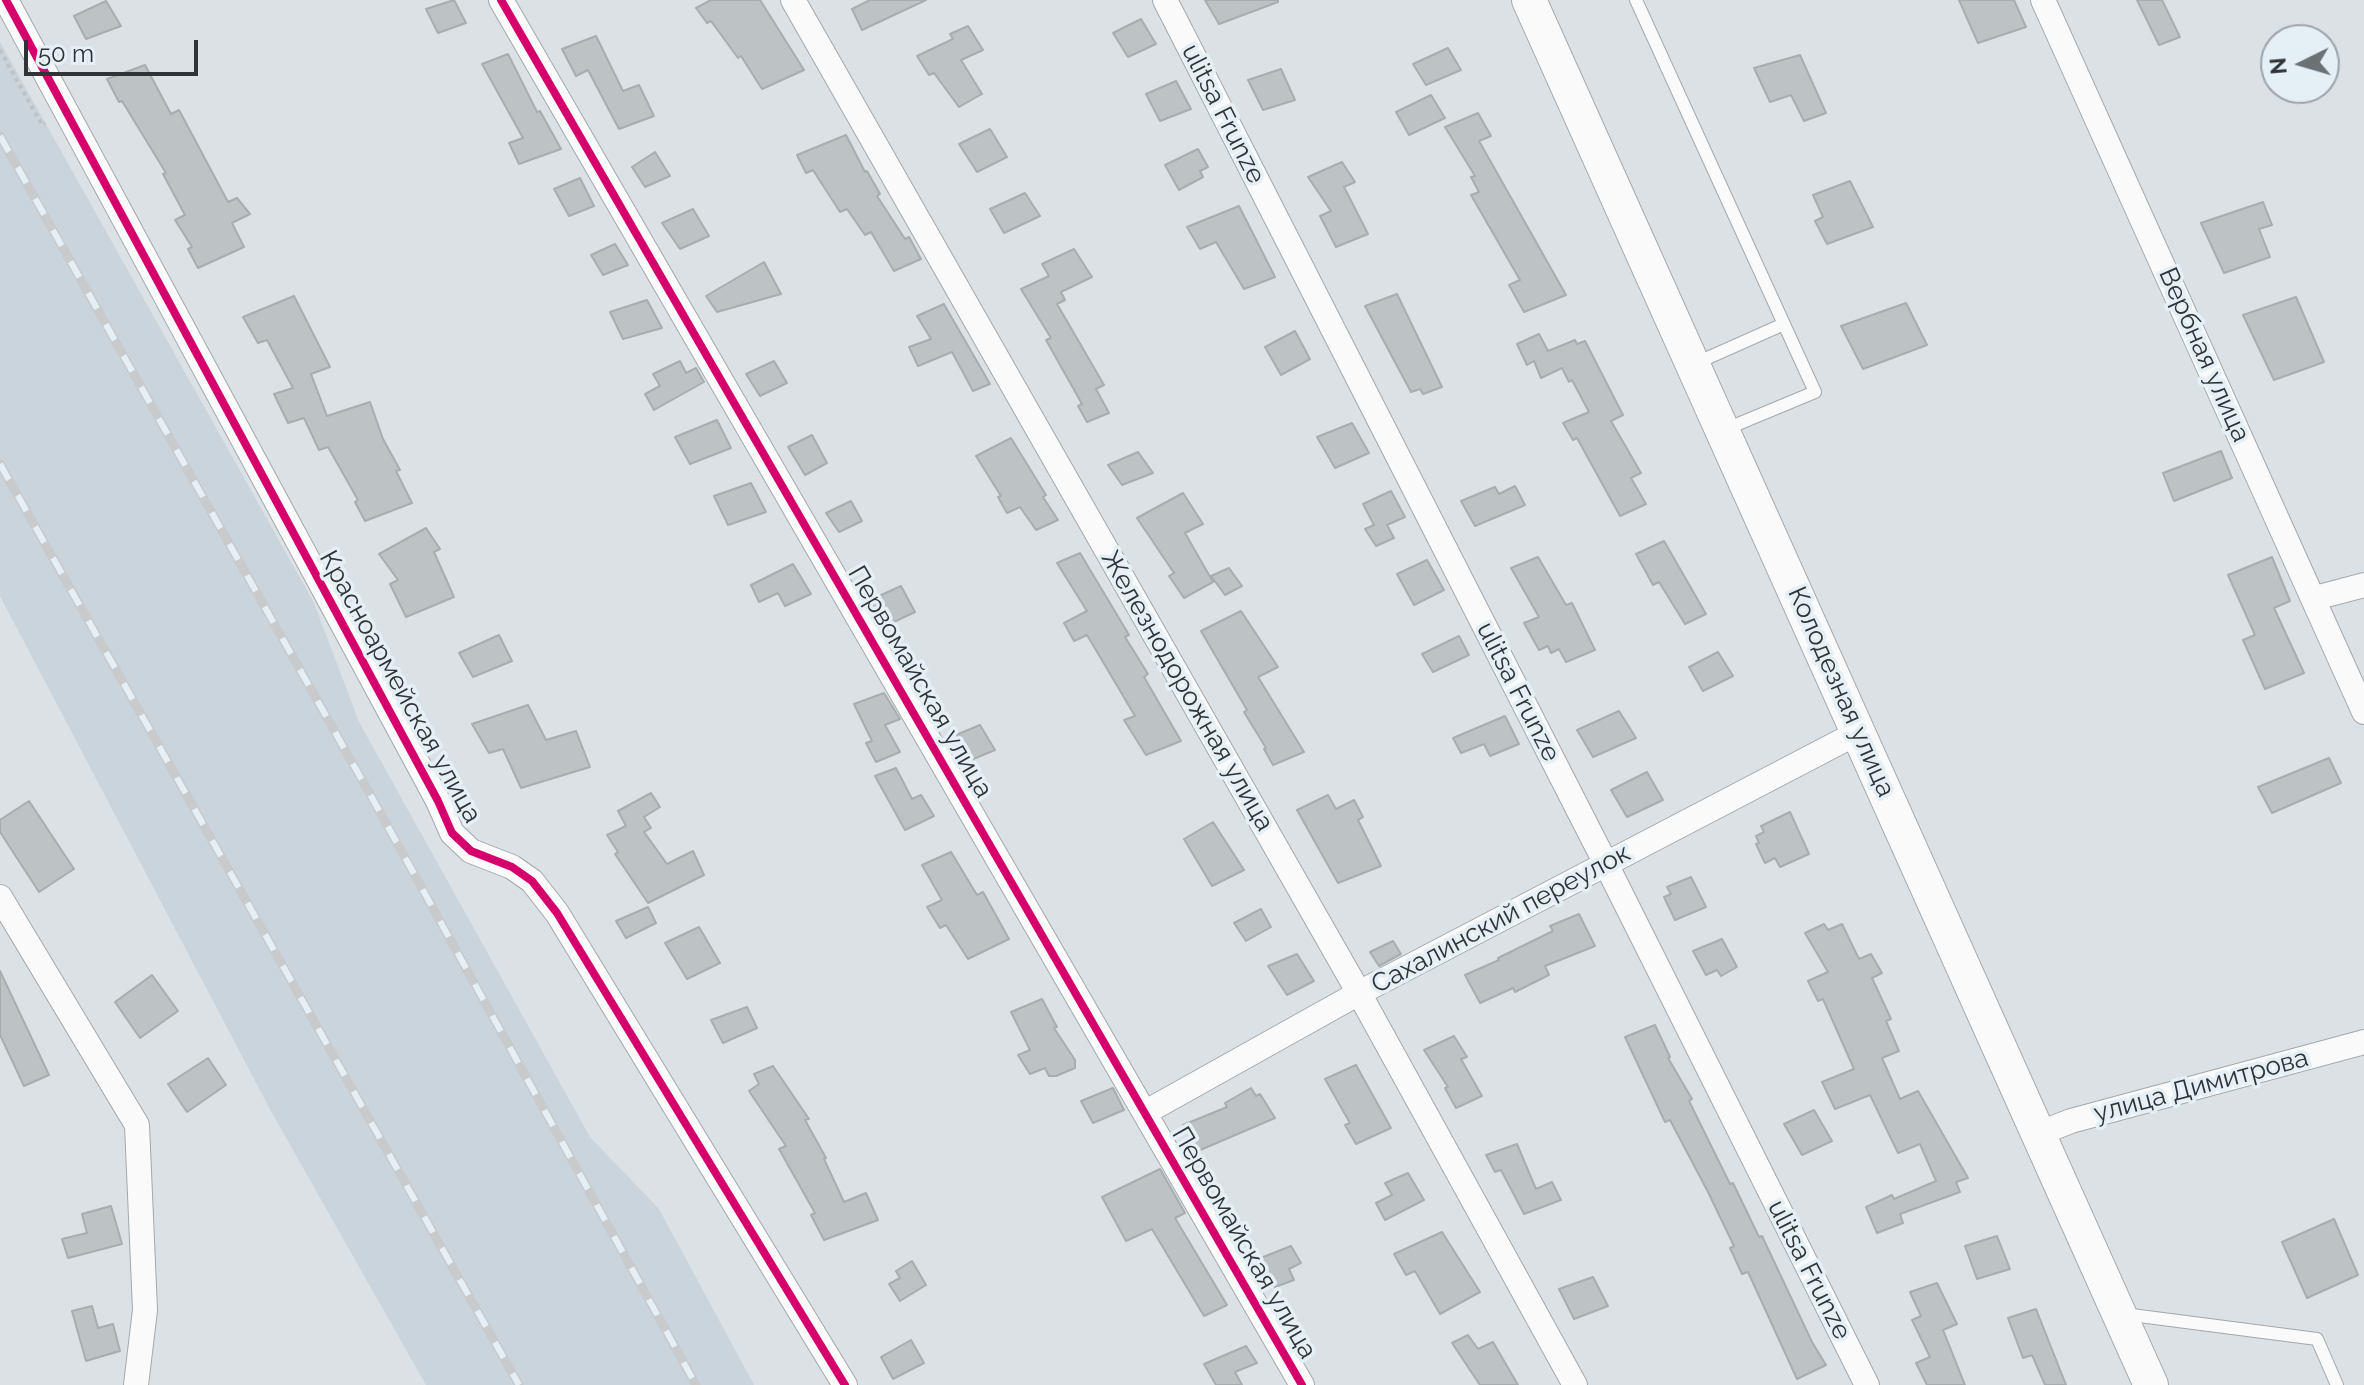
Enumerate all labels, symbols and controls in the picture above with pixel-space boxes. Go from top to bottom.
scale bar [28,24,202,74]
north arrow [2260,24,2340,104]
text: 50 m [38,39,94,68]
street label: ulitsa Frunze [1175,39,1271,189]
text: N [2264,56,2292,75]
street label: Вербная улица [2152,263,2256,447]
street label: Красноармейская улица [312,545,488,829]
street label: Железнодорожная улица [1094,545,1280,837]
street label: Первомайская улица [841,560,999,804]
street label: Колодезная улица [1781,582,1901,802]
street label: ulitsa Frunze [1470,617,1566,767]
street label: Сахалинский переулок [1366,837,1636,1001]
street label: улица Димитрова [2090,1042,2312,1130]
street label: Первомайская улица [1165,1121,1323,1365]
street label: ulitsa Frunze [1761,1195,1857,1345]

